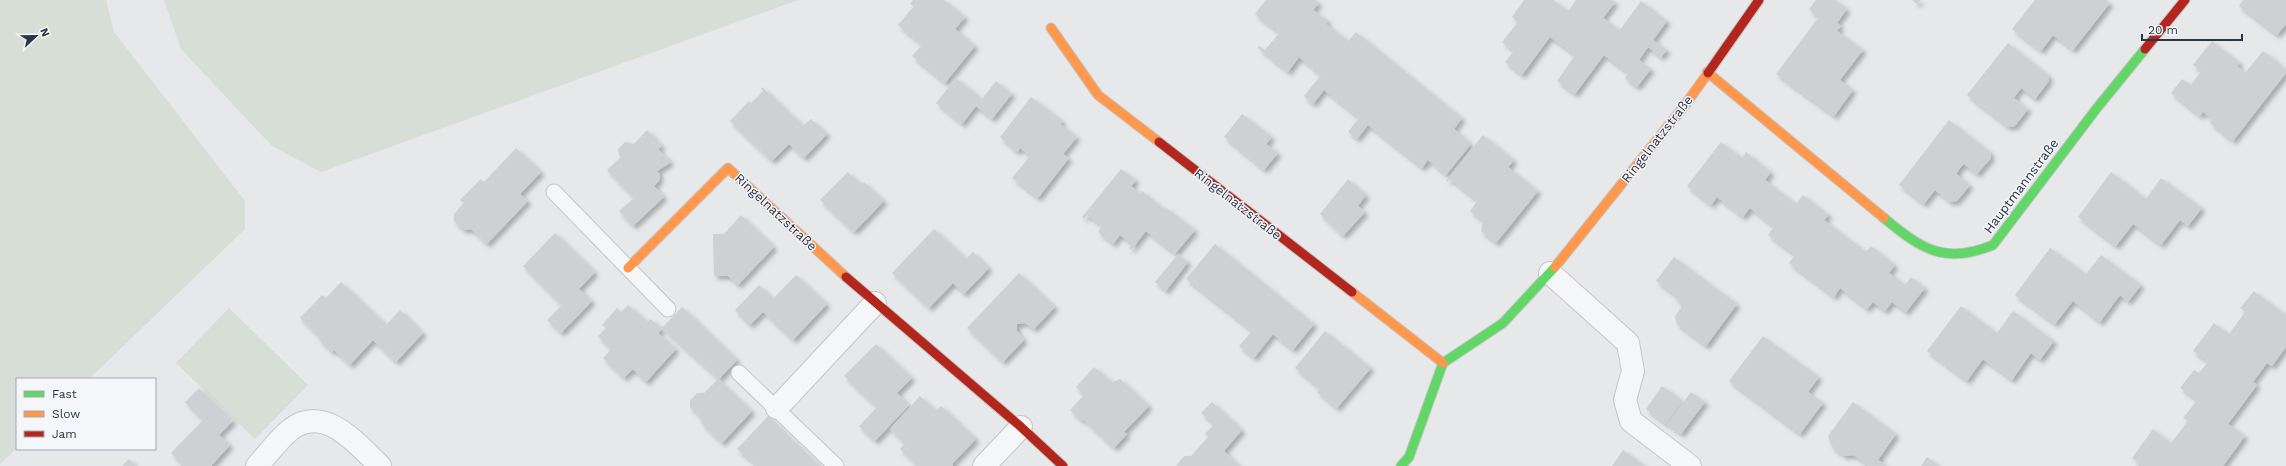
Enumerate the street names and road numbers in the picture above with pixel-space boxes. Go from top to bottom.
street label: Ringelnatzstraße [1618,92,1696,186]
street label: Hauptmannstraße [1981,136,2061,236]
street label: Ringelnatzstraße [1191,165,1285,243]
street label: Ringelnatzstraße [732,170,820,254]

